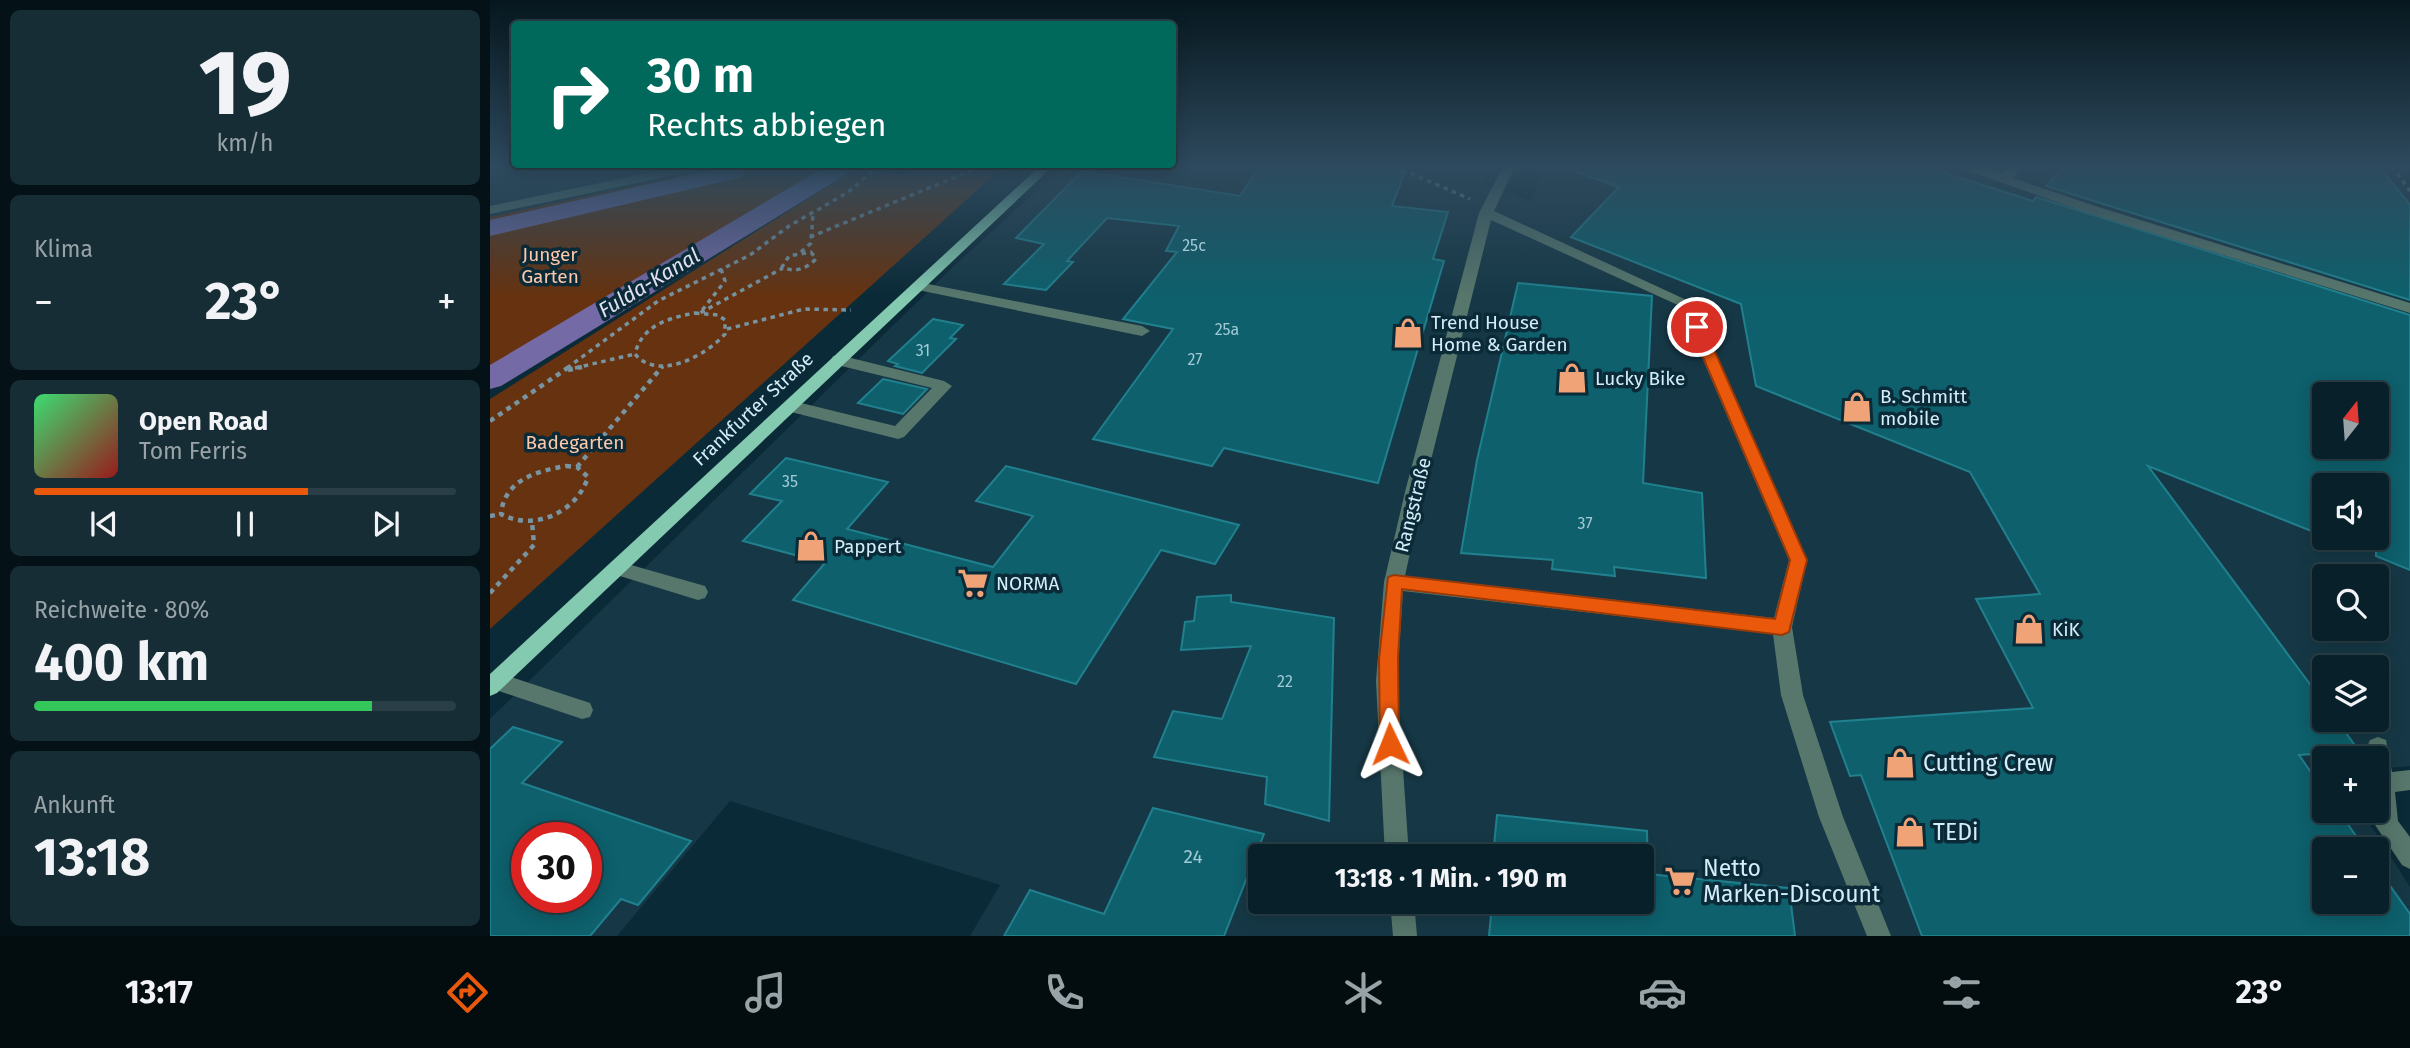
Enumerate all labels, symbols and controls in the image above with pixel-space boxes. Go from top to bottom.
text: 19 [198,29,292,138]
text: 30 m [647,46,754,105]
icon: right [532,49,623,140]
text: Rechts abbiegen [647,106,887,144]
text: km/h [217,129,273,157]
text: Klima [34,235,93,263]
house number: 25c [1182,236,1206,255]
water label: Fulda-Kanal [593,242,705,324]
park label: Junger Garten [521,243,579,288]
text: 23° [205,270,285,333]
text: − [34,279,53,325]
text: + [437,279,456,325]
pin [1667,297,1727,357]
icon: arrive [1678,308,1716,346]
place label: Trend House Home & Garden [1431,311,1568,356]
shop icon: Trend House Home & Garden [1391,316,1425,350]
house number: 25a [1215,320,1239,339]
house number: 31 [916,341,930,360]
street label: Frankfurter Straße [688,347,818,471]
house number: 27 [1188,350,1202,369]
shop icon: Lucky Bike [1555,361,1589,395]
place label: Lucky Bike [1595,367,1685,390]
north arrow [2312,382,2389,458]
map controls [2312,382,2389,914]
place label: B. Schmitt mobile [1880,385,1967,430]
shop icon: B. Schmitt mobile [1840,390,1874,424]
text: Open Road [139,406,268,437]
park label: Badegarten [526,431,624,454]
text: Tom Ferris [139,437,247,465]
street label: Rangstraße [1390,455,1436,555]
house number: 35 [782,472,798,491]
button: sound [2312,473,2389,550]
icon: previous [85,505,123,543]
icon: pause [226,505,264,543]
icon: next [367,505,405,543]
house number: 37 [1577,514,1593,533]
shop icon: Pappert [794,529,828,563]
place label: Pappert [834,535,902,558]
button: search [2312,564,2389,641]
supermarket icon: NORMA [956,566,990,600]
place label: NORMA [996,572,1059,595]
text: Reichweite · 80% [34,596,209,624]
shop icon: KiK [2012,612,2046,646]
place label: KiK [2052,618,2081,641]
text: 400 km [34,631,209,694]
button: layers [2312,655,2389,732]
house number: 22 [1277,672,1293,691]
position arrow [1353,707,1427,781]
shop icon: Cutting Crew [1883,746,1917,780]
button: + [2312,746,2389,823]
place label: Cutting Crew [1923,749,2054,777]
text: Ankunft [34,791,115,819]
shop icon: TEDi [1893,815,1927,849]
place label: TEDi [1933,818,1979,846]
speed limit sign: 30 [511,822,602,913]
text: 13:18 [34,826,150,889]
button: − [2312,837,2389,914]
house number: 24 [1183,845,1203,868]
place label: Netto Marken-Discount [1703,854,1881,908]
text: 13:18 · 1 Min. · 190 m [1335,863,1567,894]
supermarket icon: Netto Marken-Discount [1663,864,1697,898]
icon: directions [443,968,492,1017]
icon: music [741,968,790,1017]
icon: phone [1040,968,1089,1017]
icon: climate [1339,968,1388,1017]
icon: car [1638,968,1687,1017]
icon: filters [1937,968,1986,1017]
text: 13:17 [125,973,193,1011]
text: 23° [2235,973,2285,1011]

